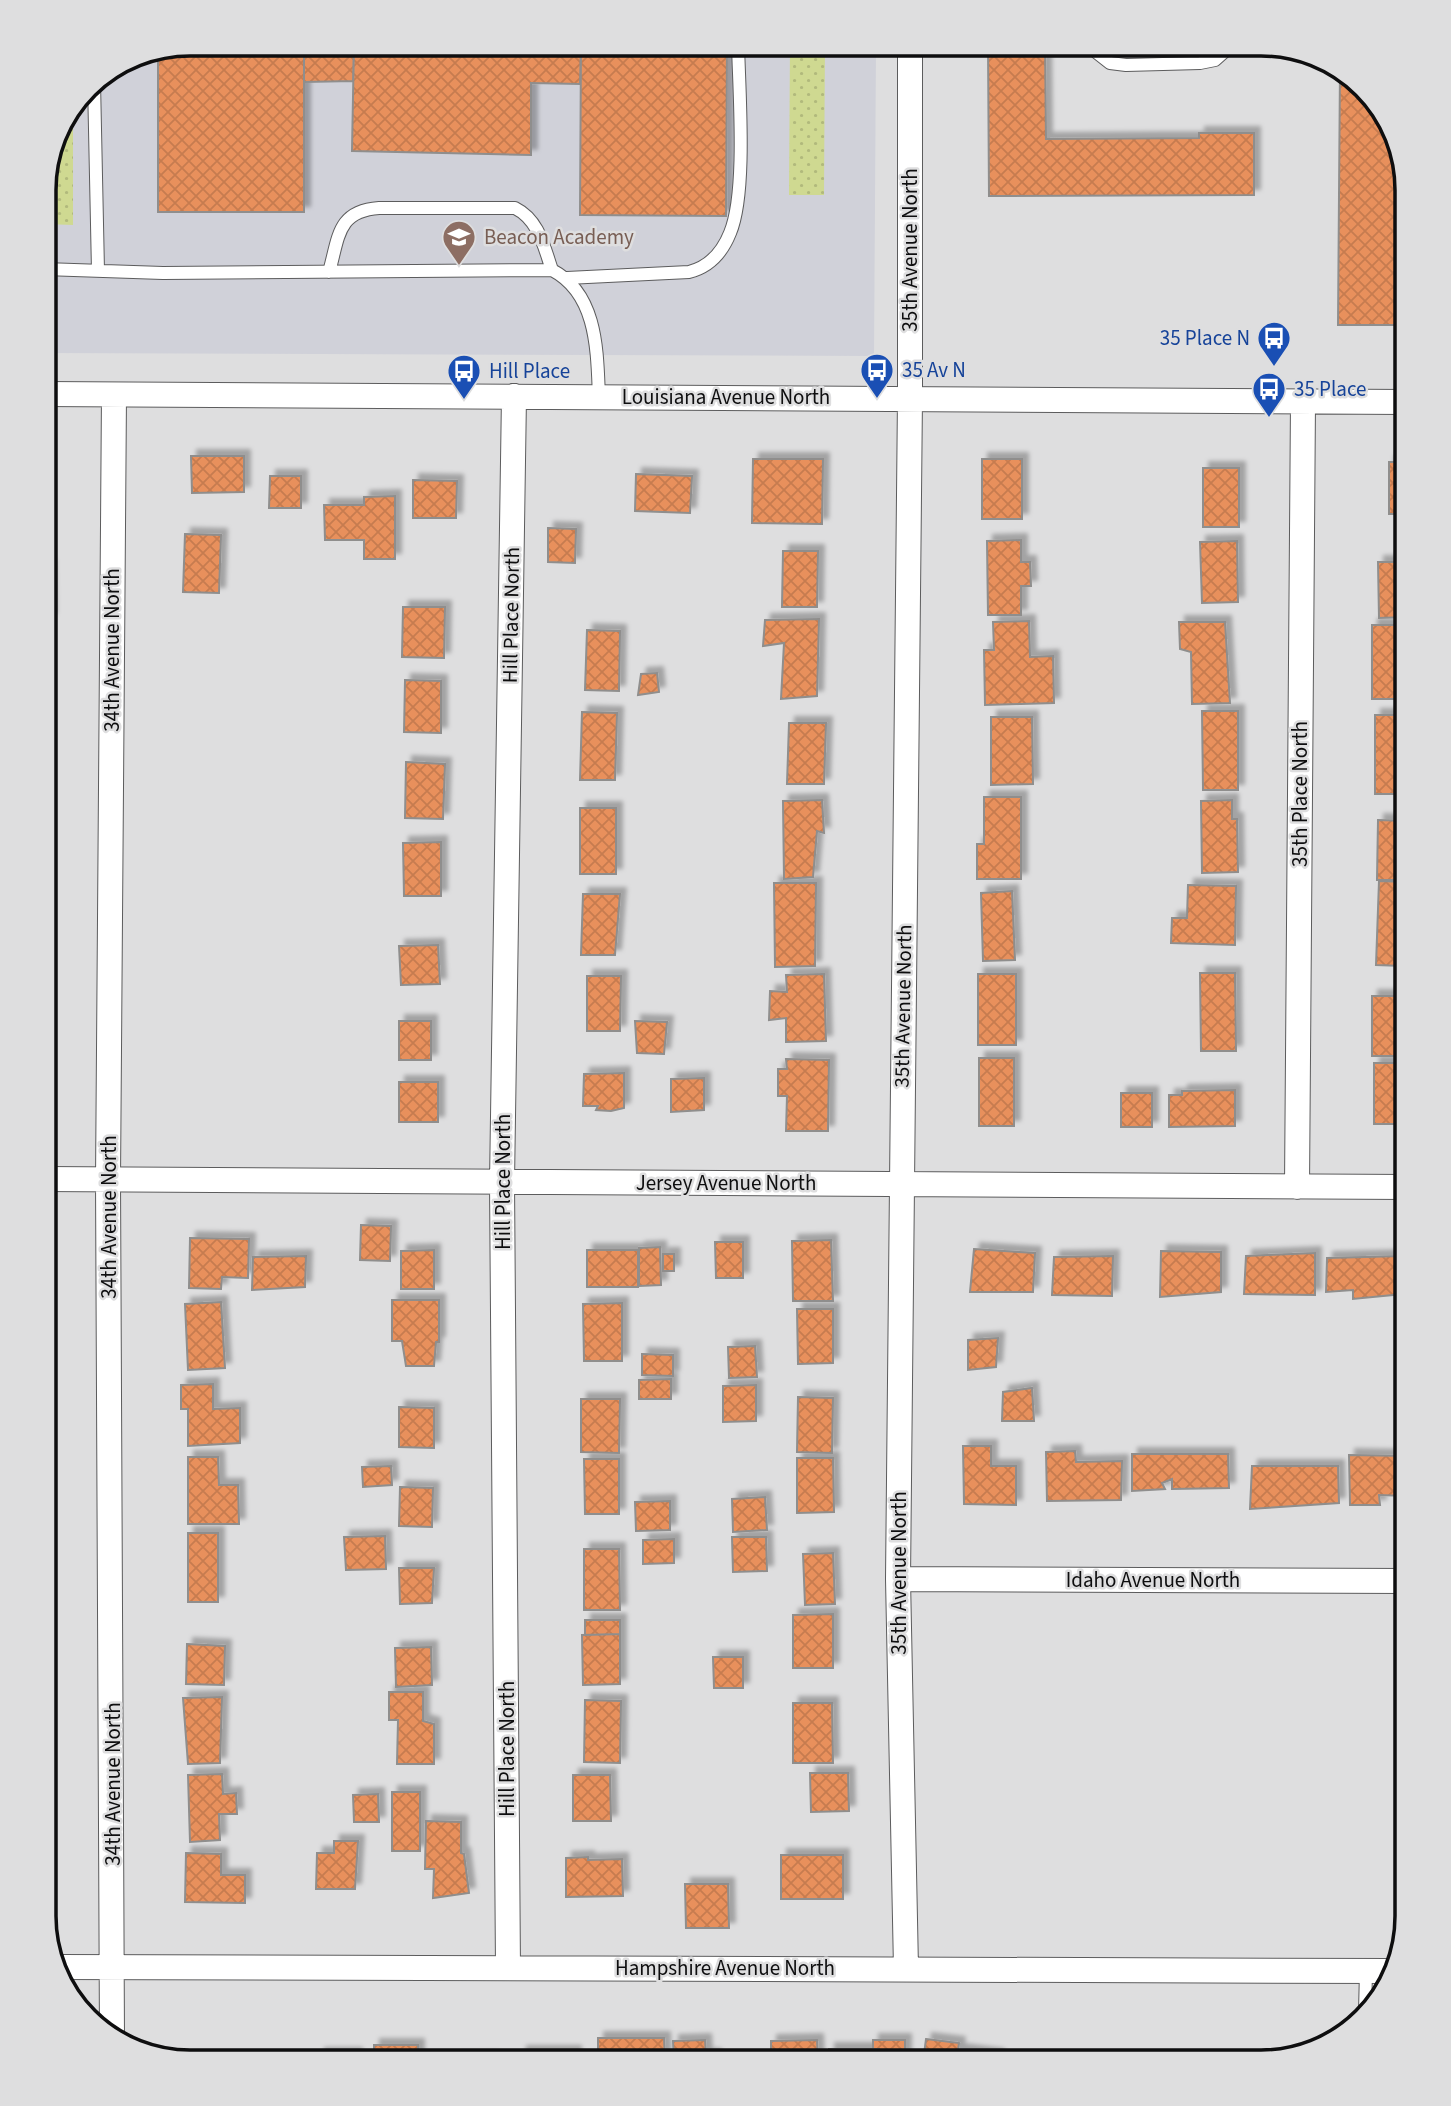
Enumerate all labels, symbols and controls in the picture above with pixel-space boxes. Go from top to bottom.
street label: 35th Avenue North [895,168,925,332]
school or university icon: Beacon Academy [440,218,478,267]
place label: Beacon Academy [484,222,634,252]
bus stop icon: 35 Place N [1255,319,1293,368]
place label: 35 Place N [1160,323,1250,353]
bus stop icon: 35 Av N [858,351,896,400]
bus stop icon: Hill Place [445,352,483,401]
place label: 35 Av N [902,355,966,385]
place label: Hill Place [489,356,570,386]
bus stop icon: 35 Place [1250,370,1288,419]
place label: 35 Place [1294,374,1366,404]
street label: Louisiana Avenue North [622,382,830,412]
street label: Hill Place North [495,547,527,683]
street label: 34th Avenue North [97,568,127,732]
street label: 35th Place North [1285,721,1315,867]
street label: 35th Avenue North [887,924,919,1088]
street label: Hill Place North [488,1114,518,1250]
street label: 34th Avenue North [94,1135,124,1299]
street label: Jersey Avenue North [636,1168,816,1198]
street label: 35th Avenue North [884,1491,914,1655]
street label: Idaho Avenue North [1066,1565,1240,1595]
street label: Hill Place North [492,1681,522,1817]
street label: 34th Avenue North [98,1702,128,1866]
street label: Hampshire Avenue North [615,1953,835,1983]

